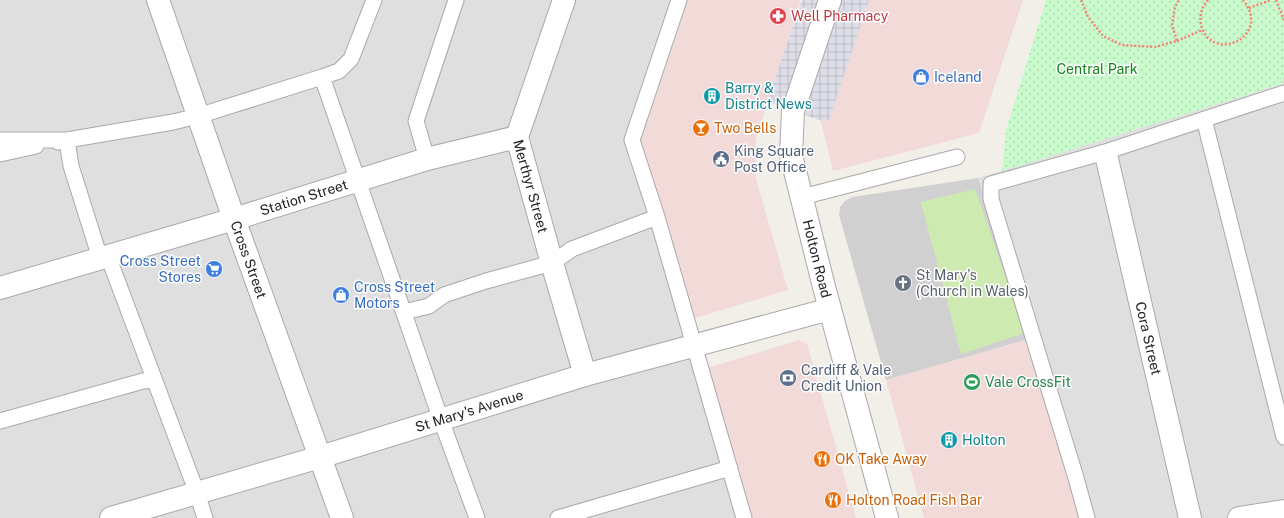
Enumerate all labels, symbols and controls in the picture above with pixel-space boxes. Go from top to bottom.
pharmacy icon: Well Pharmacy [768,6,788,26]
place label: Well Pharmacy [791,8,889,24]
park label: Central Park [1056,61,1138,77]
shop icon: Iceland [911,67,931,87]
place label: Iceland [934,69,982,85]
place label: Barry & District News [725,80,812,112]
building icon: Barry & District News [702,86,722,106]
bar icon: Two Bells [691,118,711,138]
place label: Two Bells [714,120,776,136]
street label: Merthyr Street [510,138,551,235]
place label: King Square Post Office [734,143,814,175]
public building icon: King Square Post Office [711,149,731,169]
street label: Station Street [258,176,350,218]
street label: Holton Road [799,218,835,300]
street label: Cross Street [227,219,270,301]
place label: Cross Street Stores [120,253,201,285]
supermarket icon: Cross Street Stores [204,259,224,279]
place label: St Mary's (Church in Wales) [916,267,1029,299]
church icon: St Mary's (Church in Wales) [893,273,913,293]
place label: Cross Street Motors [354,279,435,311]
shop icon: Cross Street Motors [331,285,351,305]
street label: Cora Street [1132,300,1165,377]
place label: Cardiff & Vale Credit Union [801,362,891,394]
bank icon: Cardiff & Vale Credit Union [778,368,798,388]
sports icon: Vale CrossFit [962,372,982,392]
place label: Vale CrossFit [985,374,1071,390]
street label: St Mary's Avenue [413,387,525,435]
building icon: Holton [939,430,959,450]
place label: Holton [962,432,1006,448]
restaurant icon: OK Take Away [812,449,832,469]
place label: OK Take Away [835,451,928,467]
restaurant icon: Holton Road Fish Bar [823,490,843,510]
place label: Holton Road Fish Bar [846,492,982,508]

